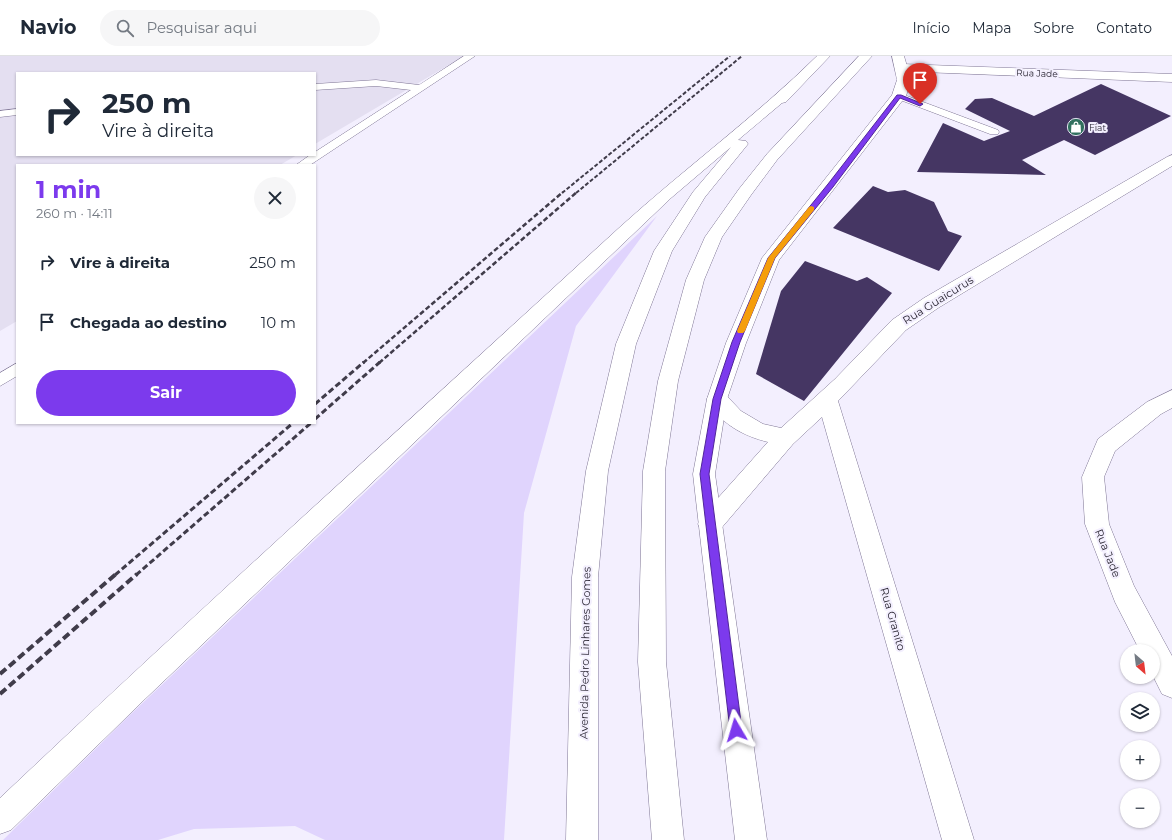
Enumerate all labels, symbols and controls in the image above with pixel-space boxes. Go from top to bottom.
search box [100,10,380,46]
text: Navio [20,16,76,39]
icon: search [114,17,136,39]
text: Pesquisar aqui [146,18,257,37]
text: Início [912,19,950,37]
text: Mapa [972,19,1012,37]
text: Sobre [1034,19,1074,37]
text: Contato [1096,19,1152,37]
pin [903,63,937,104]
street label: Rua Jade [1016,67,1059,79]
icon: arrive [909,69,931,91]
text: 250 m [102,86,192,120]
icon: right [36,88,88,140]
shop icon: Fiat [1066,117,1086,137]
text: Vire à direita [102,120,214,142]
place label: Fiat [1089,122,1106,133]
text: 1 min [36,175,101,204]
button: close [254,177,296,219]
text: 260 m · 14:11 [36,205,113,221]
icon: right [36,251,58,273]
text: Vire à direita [70,253,170,272]
text: 250 m [249,253,296,272]
street label: Rua Guaicurus [900,272,977,327]
icon: arrive [36,311,58,333]
text: Chegada ao destino [70,313,227,332]
text: 10 m [261,313,296,332]
button: Sair [36,370,296,416]
street label: Rua Jade [1092,527,1124,580]
street label: Avenida Pedro Linhares Gomes [576,566,594,739]
street label: Rua Granito [877,586,909,652]
north arrow [1120,644,1160,684]
map controls [1120,644,1160,828]
button: layers [1120,692,1160,732]
position arrow [715,709,757,751]
button: + [1120,740,1160,780]
button: − [1120,788,1160,828]

